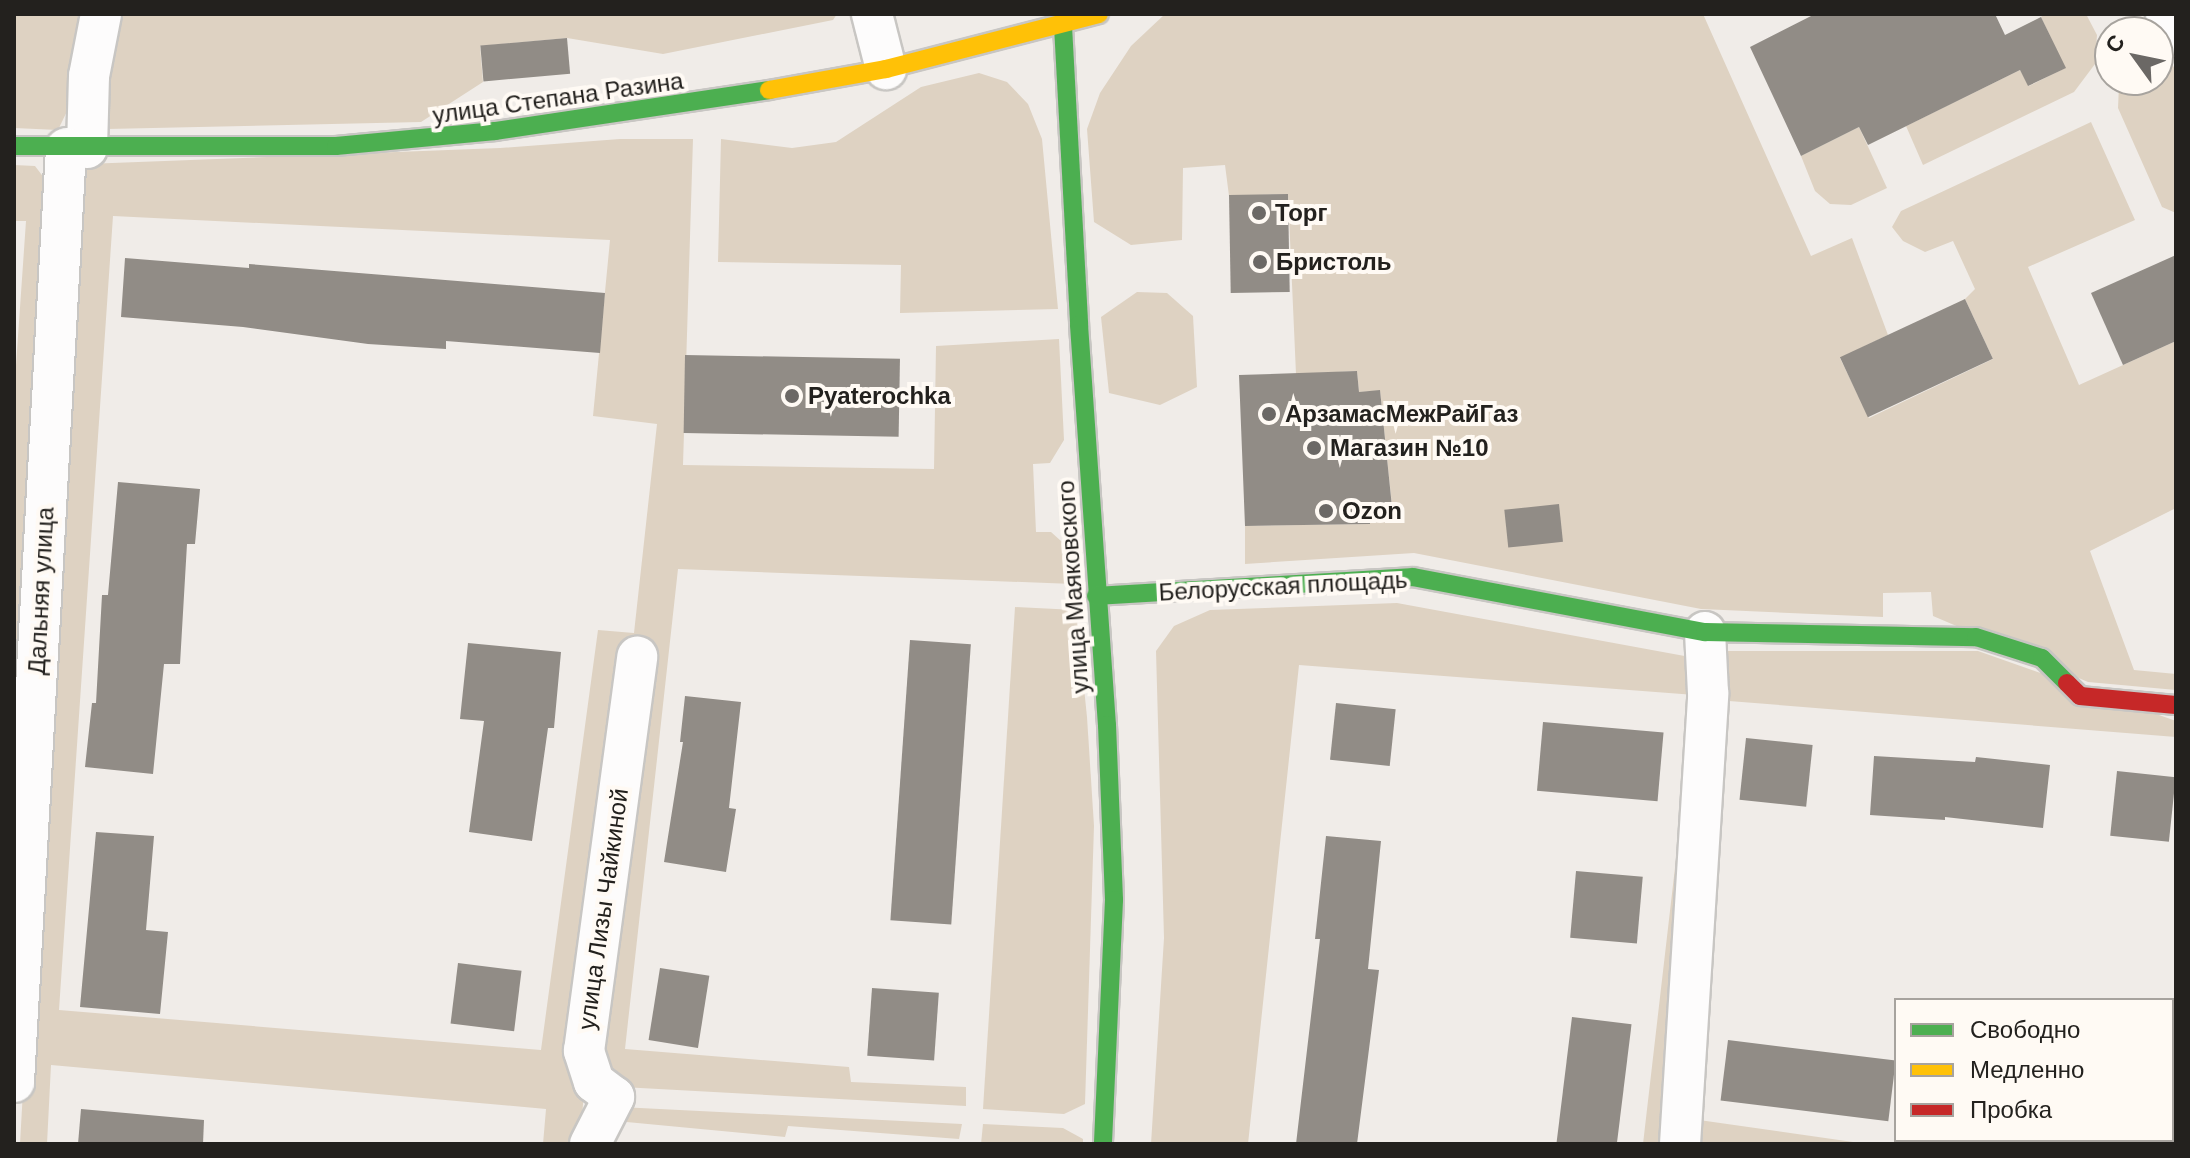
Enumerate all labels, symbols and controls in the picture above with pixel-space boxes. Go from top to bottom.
north arrow [2094,16,2174,96]
text: С [2100,30,2130,57]
street label: улица Степана Разина [431,66,685,130]
place label: Торг [1275,199,1327,227]
marker: Торг [1250,204,1268,222]
place label: Бристоль [1276,248,1392,276]
marker: Бристоль [1251,253,1269,271]
place label: Pyaterochka [808,382,951,410]
marker: Pyaterochka [783,387,801,405]
place label: АрзамасМежРайГаз [1285,400,1518,428]
marker: АрзамасМежРайГаз [1260,405,1278,423]
place label: Магазин №10 [1330,434,1489,462]
marker: Магазин №10 [1305,439,1323,457]
street label: улица Маяковского [1051,479,1095,695]
place label: Ozon [1342,497,1402,525]
marker: Ozon [1317,502,1335,520]
street label: Дальняя улица [22,506,60,676]
street label: Белорусская площадь [1158,565,1408,607]
street label: улица Лизы Чайкиной [572,786,634,1032]
legend [1894,998,2174,1142]
text: Свободно [1970,1016,2080,1043]
text: Медленно [1970,1056,2084,1083]
text: Пробка [1970,1096,2052,1123]

